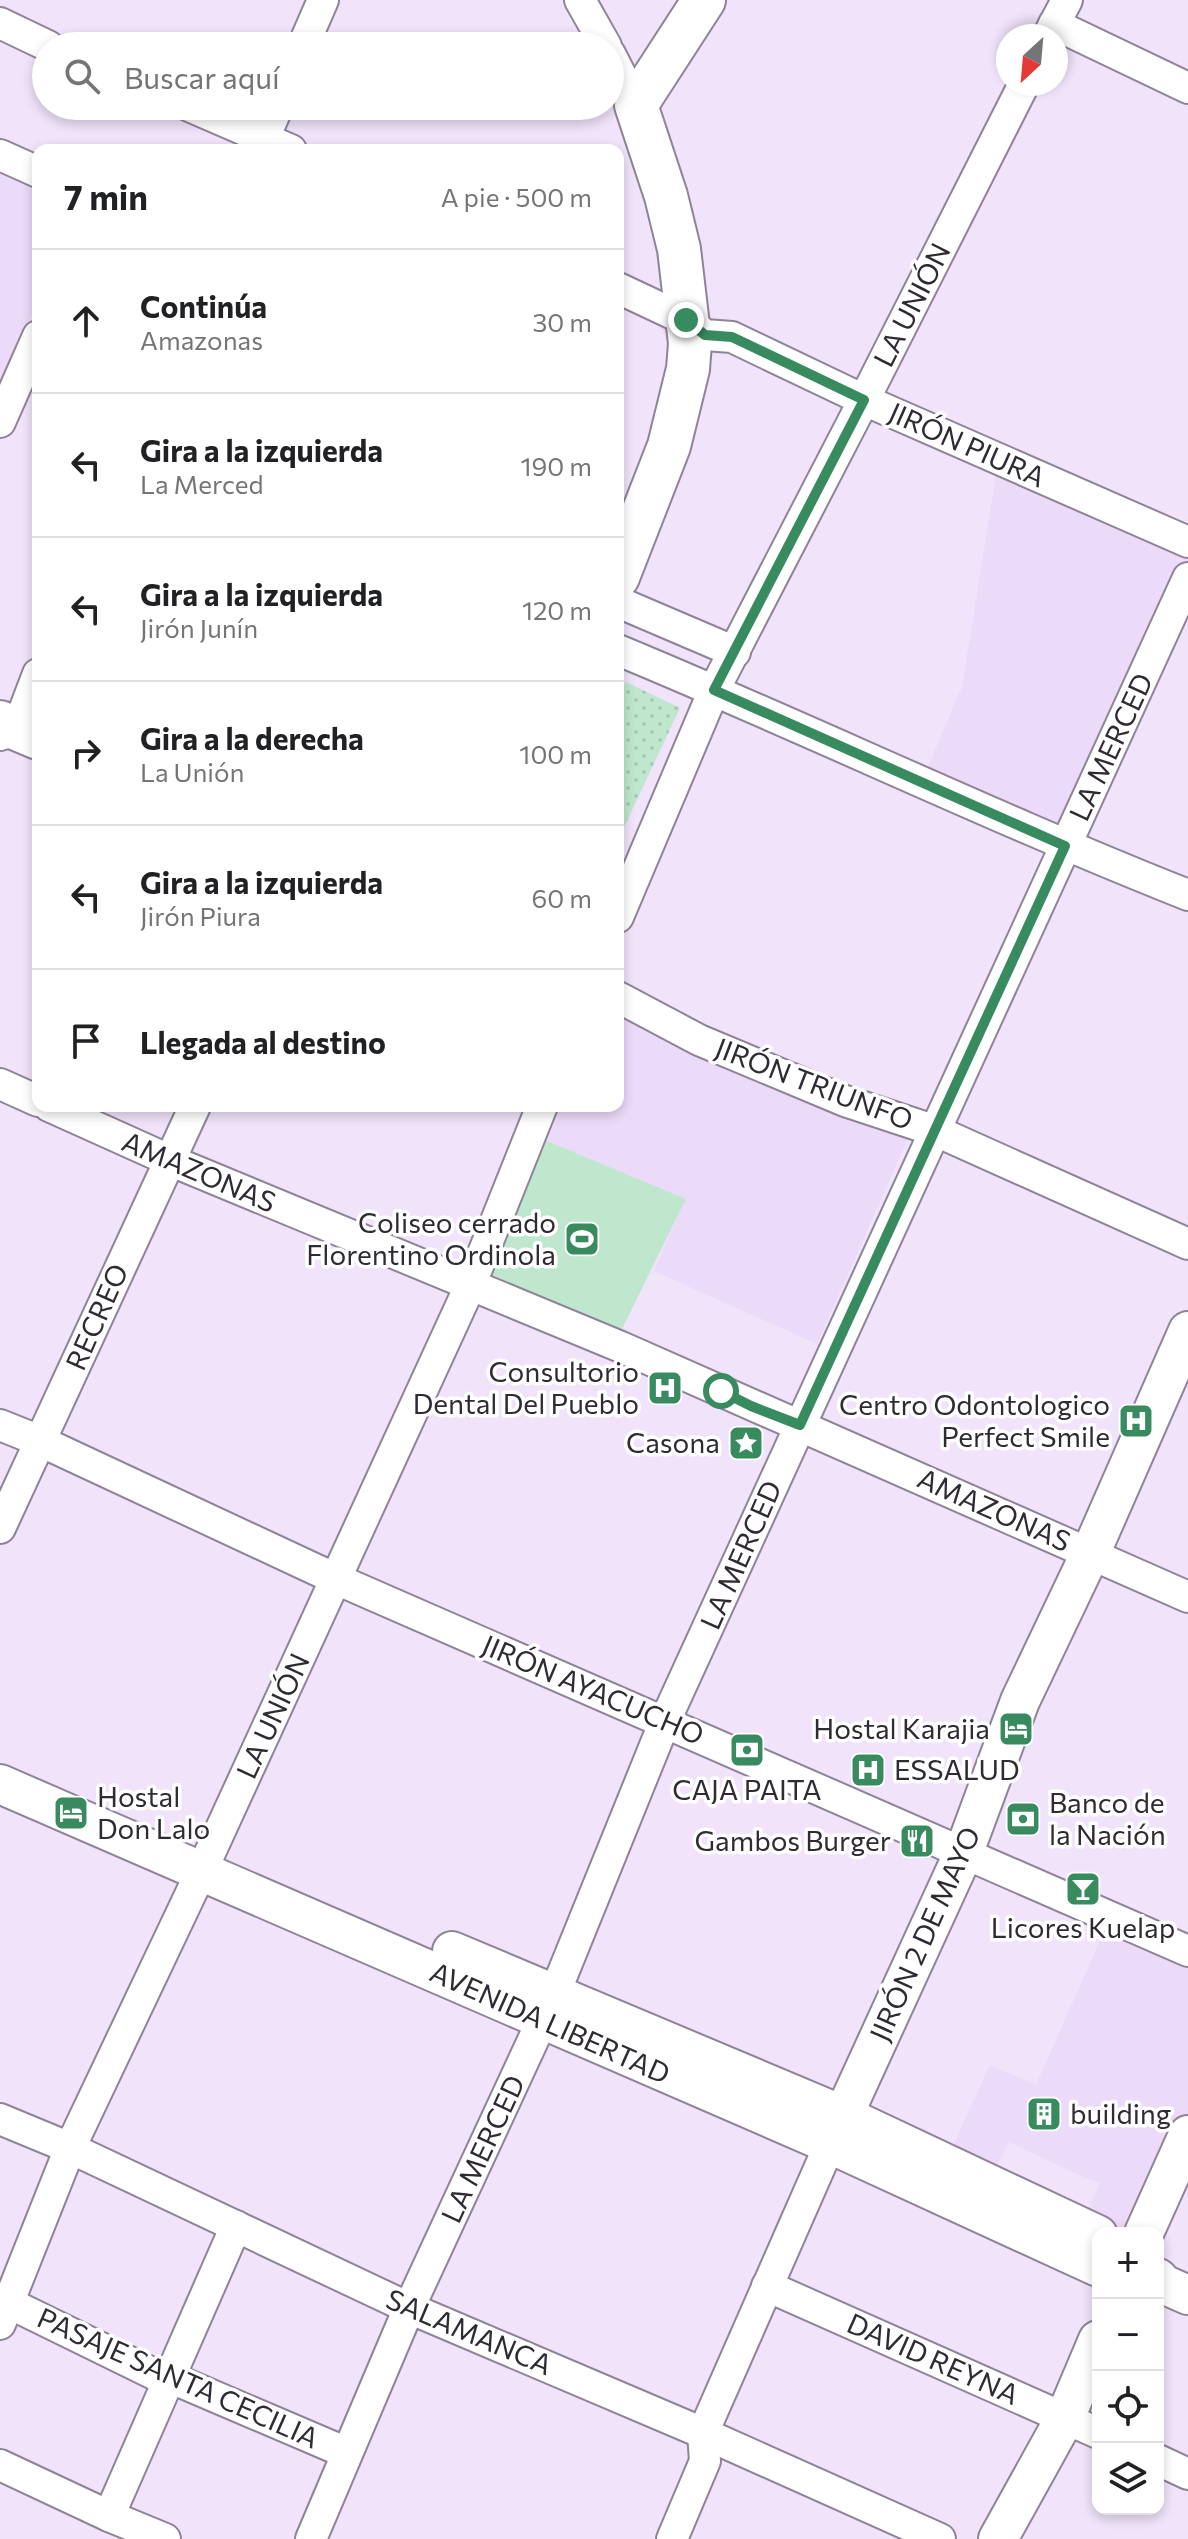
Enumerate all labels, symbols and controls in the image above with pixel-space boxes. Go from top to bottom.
north arrow [996,24,1068,96]
search box [32,32,624,120]
icon: search [60,54,104,98]
text: Buscar aquí [124,58,280,95]
text: 7 min [64,175,148,217]
text: A pie · 500 m [441,181,592,212]
street label: LA UNIÓN [866,237,957,372]
text: Continúa [140,287,267,324]
icon: ahead [64,299,108,343]
route end [668,302,704,338]
text: 30 m [533,306,592,337]
text: Amazonas [140,324,263,355]
street label: JIRÓN PIURA [884,394,1051,494]
text: Gira a la izquierda [140,431,383,468]
icon: left [64,443,108,487]
text: 190 m [520,450,592,481]
text: La Merced [140,468,264,499]
text: Gira a la izquierda [140,575,383,612]
icon: left [64,587,108,631]
text: 120 m [522,594,592,625]
text: Jirón Junín [140,612,258,643]
street label: LA MERCED [1061,667,1159,826]
text: Gira a la derecha [140,719,364,756]
icon: right [64,731,108,775]
text: 100 m [519,738,592,769]
text: La Unión [140,756,244,787]
text: Gira a la izquierda [140,863,383,900]
icon: left [64,875,108,919]
text: 60 m [532,882,592,913]
text: Jirón Piura [140,900,261,931]
icon: arrive [64,1019,108,1063]
text: Llegada al destino [140,1023,386,1060]
street label: JIRÓN TRIUNFO [711,1030,918,1136]
street label: AMAZONAS [117,1123,281,1219]
place label: Coliseo cerrado Florentino Ordinola [306,1205,556,1271]
sports icon: Coliseo cerrado Florentino Ordinola [563,1220,601,1258]
street label: RECREO [58,1258,135,1375]
place label: Consultorio Dental Del Pueblo [413,1354,639,1420]
hospital icon: Consultorio Dental Del Pueblo [646,1369,684,1407]
route start [703,1373,739,1409]
place label: Centro Odontologico Perfect Smile [839,1387,1110,1453]
hospital icon: Centro Odontologico Perfect Smile [1117,1402,1155,1440]
place icon: Casona [727,1424,765,1462]
place label: Casona [626,1425,720,1459]
street label: AMAZONAS [913,1460,1076,1558]
street label: LA MERCED [692,1475,788,1634]
street label: JIRÓN AYACUCHO [477,1627,709,1751]
street label: LA UNIÓN [228,1648,316,1784]
hotel icon: Hostal Karajia [997,1710,1035,1748]
place label: Hostal Karajia [813,1711,990,1745]
bank icon: CAJA PAITA [728,1731,766,1769]
hospital icon: ESSALUD [849,1751,887,1789]
place label: ESSALUD [894,1752,1020,1786]
place label: CAJA PAITA [672,1772,822,1806]
place label: Hostal Don Lalo [97,1779,210,1845]
place label: Banco de la Nación [1049,1785,1166,1851]
hotel icon: Hostal Don Lalo [52,1794,90,1832]
bank icon: Banco de la Nación [1004,1800,1042,1838]
street label: JIRÓN 2 DE MAYO [862,1821,987,2046]
restaurant icon: Gambos Burger [898,1822,936,1860]
place label: Gambos Burger [695,1823,891,1857]
bar icon: Licores Kuelap [1064,1870,1102,1908]
place label: Licores Kuelap [991,1910,1175,1944]
street label: AVENIDA LIBERTAD [425,1954,676,2090]
street label: LA MERCED [433,2069,531,2228]
building icon: building [1025,2095,1063,2133]
place label: building [1070,2096,1171,2130]
map controls [1092,2227,1164,2515]
button: + [1092,2227,1164,2299]
street label: SALAMANCA [381,2281,557,2381]
button: − [1092,2299,1164,2371]
street label: PASAJE SANTA CECILIA [32,2300,324,2455]
street label: DAVID REYNA [842,2305,1024,2411]
button: locate [1092,2371,1164,2443]
button: layers [1092,2443,1164,2515]

